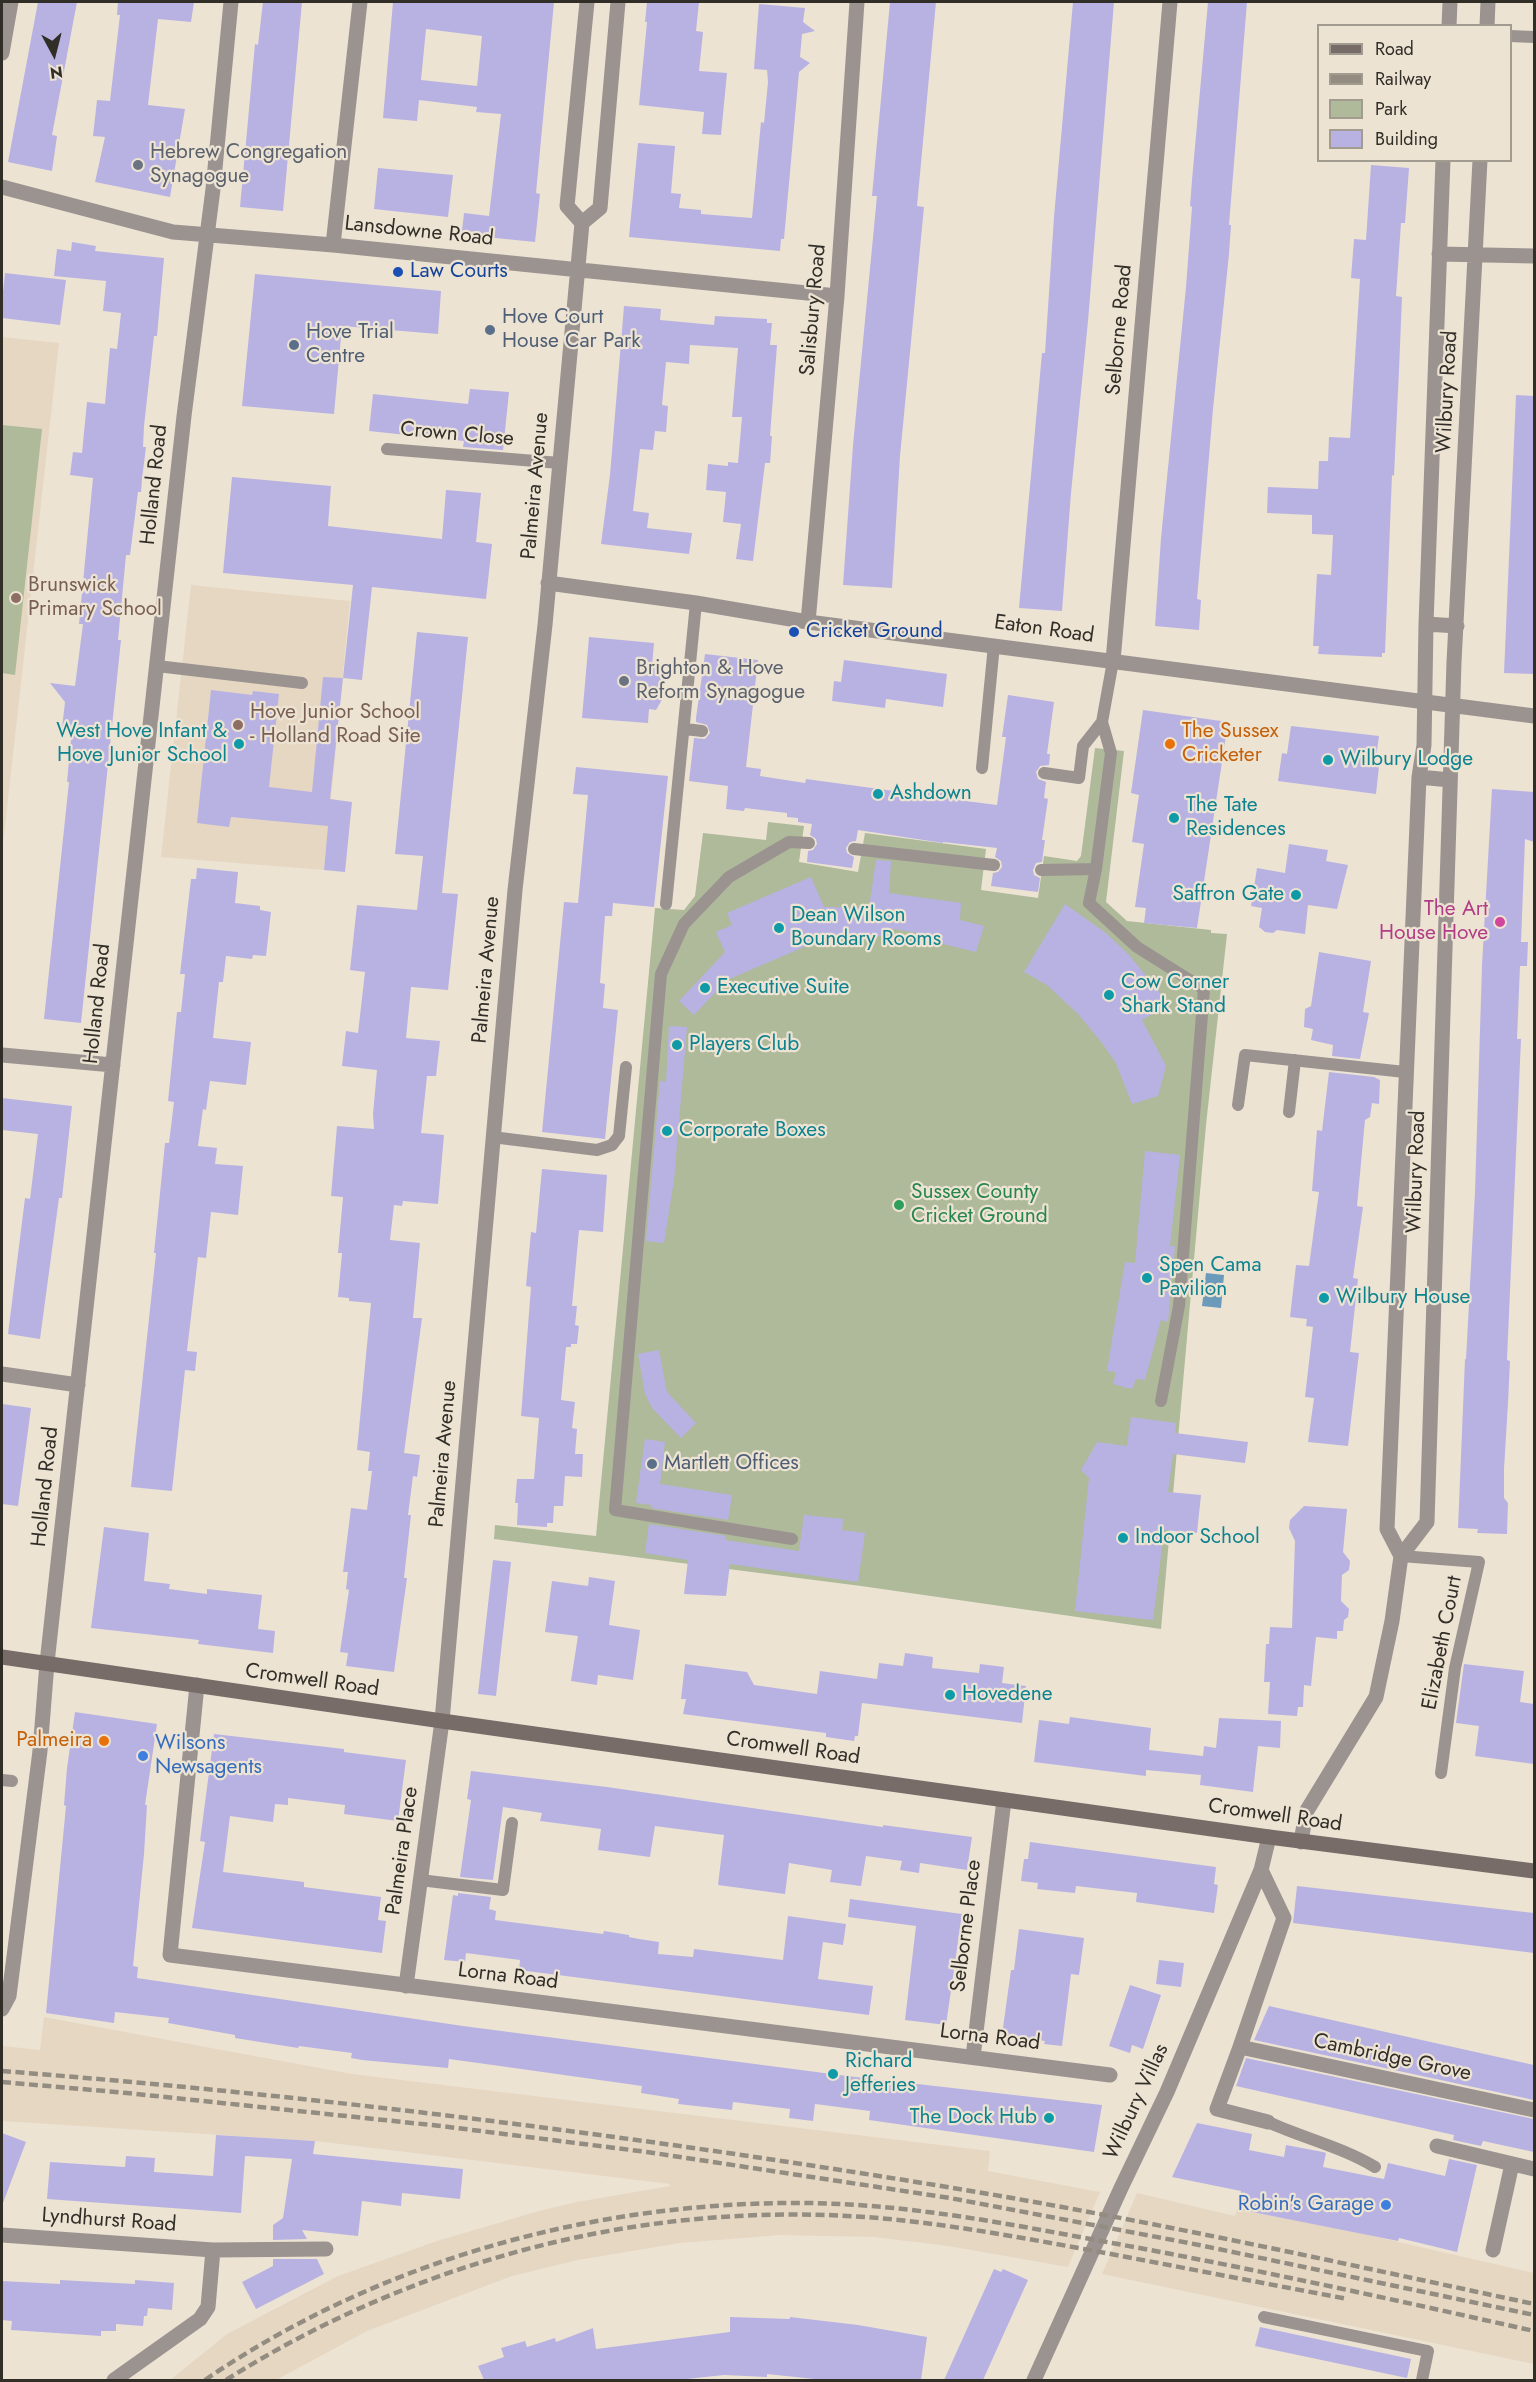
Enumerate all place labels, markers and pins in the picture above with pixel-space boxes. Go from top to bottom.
place label: Hebrew Congregation Synagogue [150,140,347,190]
marker: Hebrew Congregation Synagogue [131,158,145,172]
place label: Law Courts [410,259,508,285]
marker: Law Courts [391,265,405,279]
place label: Hove Court House Car Park [502,305,640,355]
place label: Hove Trial Centre [306,320,394,370]
marker: Hove Court House Car Park [483,323,497,337]
marker: Hove Trial Centre [287,338,301,352]
place label: Brunswick Primary School [28,573,162,623]
marker: Brunswick Primary School [9,591,23,605]
place label: Cricket Ground [806,619,943,645]
marker: Cricket Ground [787,625,801,639]
place label: Brighton & Hove Reform Synagogue [636,656,805,706]
marker: Brighton & Hove Reform Synagogue [617,674,631,688]
place label: Hove Junior School - Holland Road Site [250,700,421,750]
marker: Hove Junior School - Holland Road Site [231,718,245,732]
place label: West Hove Infant & Hove Junior School [56,719,227,769]
place label: The Sussex Cricketer [1182,719,1279,769]
marker: West Hove Infant & Hove Junior School [232,737,246,751]
marker: The Sussex Cricketer [1163,737,1177,751]
place label: Wilbury Lodge [1340,747,1473,773]
marker: Wilbury Lodge [1321,753,1335,767]
place label: Ashdown [890,781,972,807]
marker: Ashdown [871,787,885,801]
place label: The Tate Residences [1186,793,1286,843]
marker: The Tate Residences [1167,811,1181,825]
place label: Saffron Gate [1172,882,1284,908]
marker: Saffron Gate [1289,888,1303,902]
place label: The Art House Hove [1379,897,1488,947]
place label: Dean Wilson Boundary Rooms [791,903,941,953]
marker: The Art House Hove [1493,915,1507,929]
marker: Dean Wilson Boundary Rooms [772,921,786,935]
place label: Cow Corner Shark Stand [1121,970,1229,1020]
place label: Executive Suite [717,975,849,1001]
marker: Executive Suite [698,981,712,995]
marker: Cow Corner Shark Stand [1102,988,1116,1002]
place label: Players Club [689,1032,799,1058]
marker: Players Club [670,1038,684,1052]
place label: Corporate Boxes [679,1118,826,1144]
marker: Corporate Boxes [660,1124,674,1138]
place label: Sussex County Cricket Ground [911,1180,1048,1230]
marker: Sussex County Cricket Ground [892,1198,906,1212]
place label: Spen Cama Pavilion [1159,1253,1262,1303]
marker: Spen Cama Pavilion [1140,1271,1154,1285]
place label: Wilbury House [1336,1285,1470,1311]
marker: Wilbury House [1317,1291,1331,1305]
place label: Martlett Offices [664,1451,799,1477]
marker: Martlett Offices [645,1457,659,1471]
place label: Indoor School [1135,1525,1260,1551]
marker: Indoor School [1116,1531,1130,1545]
place label: Hovedene [962,1682,1053,1708]
marker: Hovedene [943,1688,957,1702]
place label: Palmeira [16,1728,92,1754]
place label: Wilsons Newsagents [155,1731,262,1781]
marker: Palmeira [97,1734,111,1748]
marker: Wilsons Newsagents [136,1749,150,1763]
place label: Richard Jefferies [845,2049,916,2099]
marker: Richard Jefferies [826,2067,840,2081]
place label: The Dock Hub [910,2105,1037,2131]
marker: The Dock Hub [1042,2111,1056,2125]
place label: Robin's Garage [1238,2192,1374,2218]
marker: Robin's Garage [1379,2198,1393,2212]

